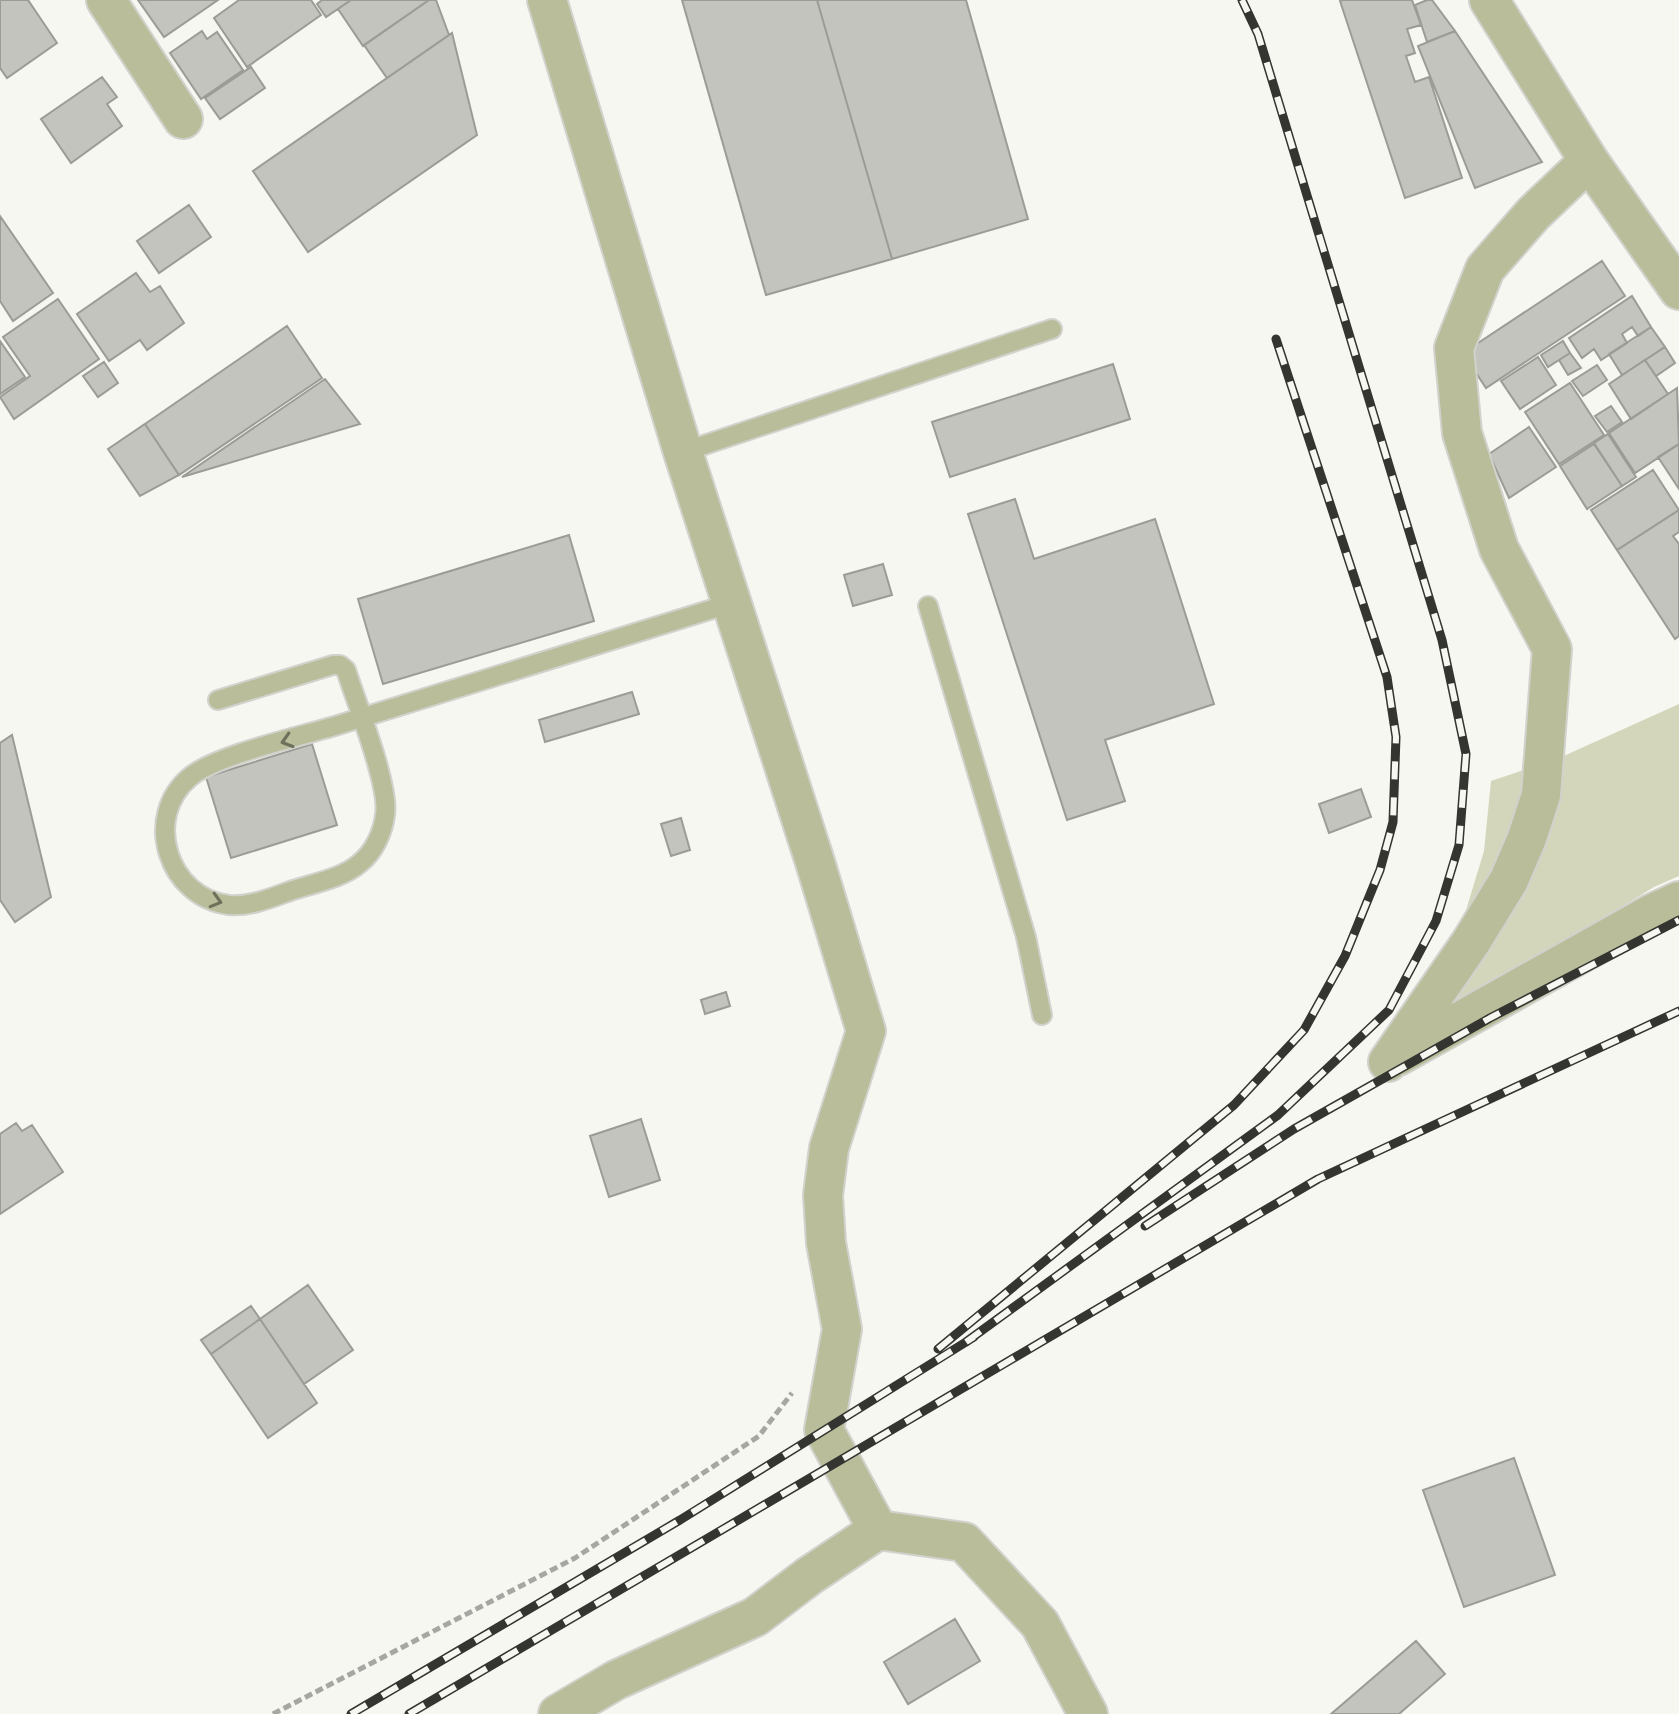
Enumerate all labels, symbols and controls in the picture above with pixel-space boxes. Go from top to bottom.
one-way arrow [281,732,294,748]
one-way arrow [208,892,222,908]

